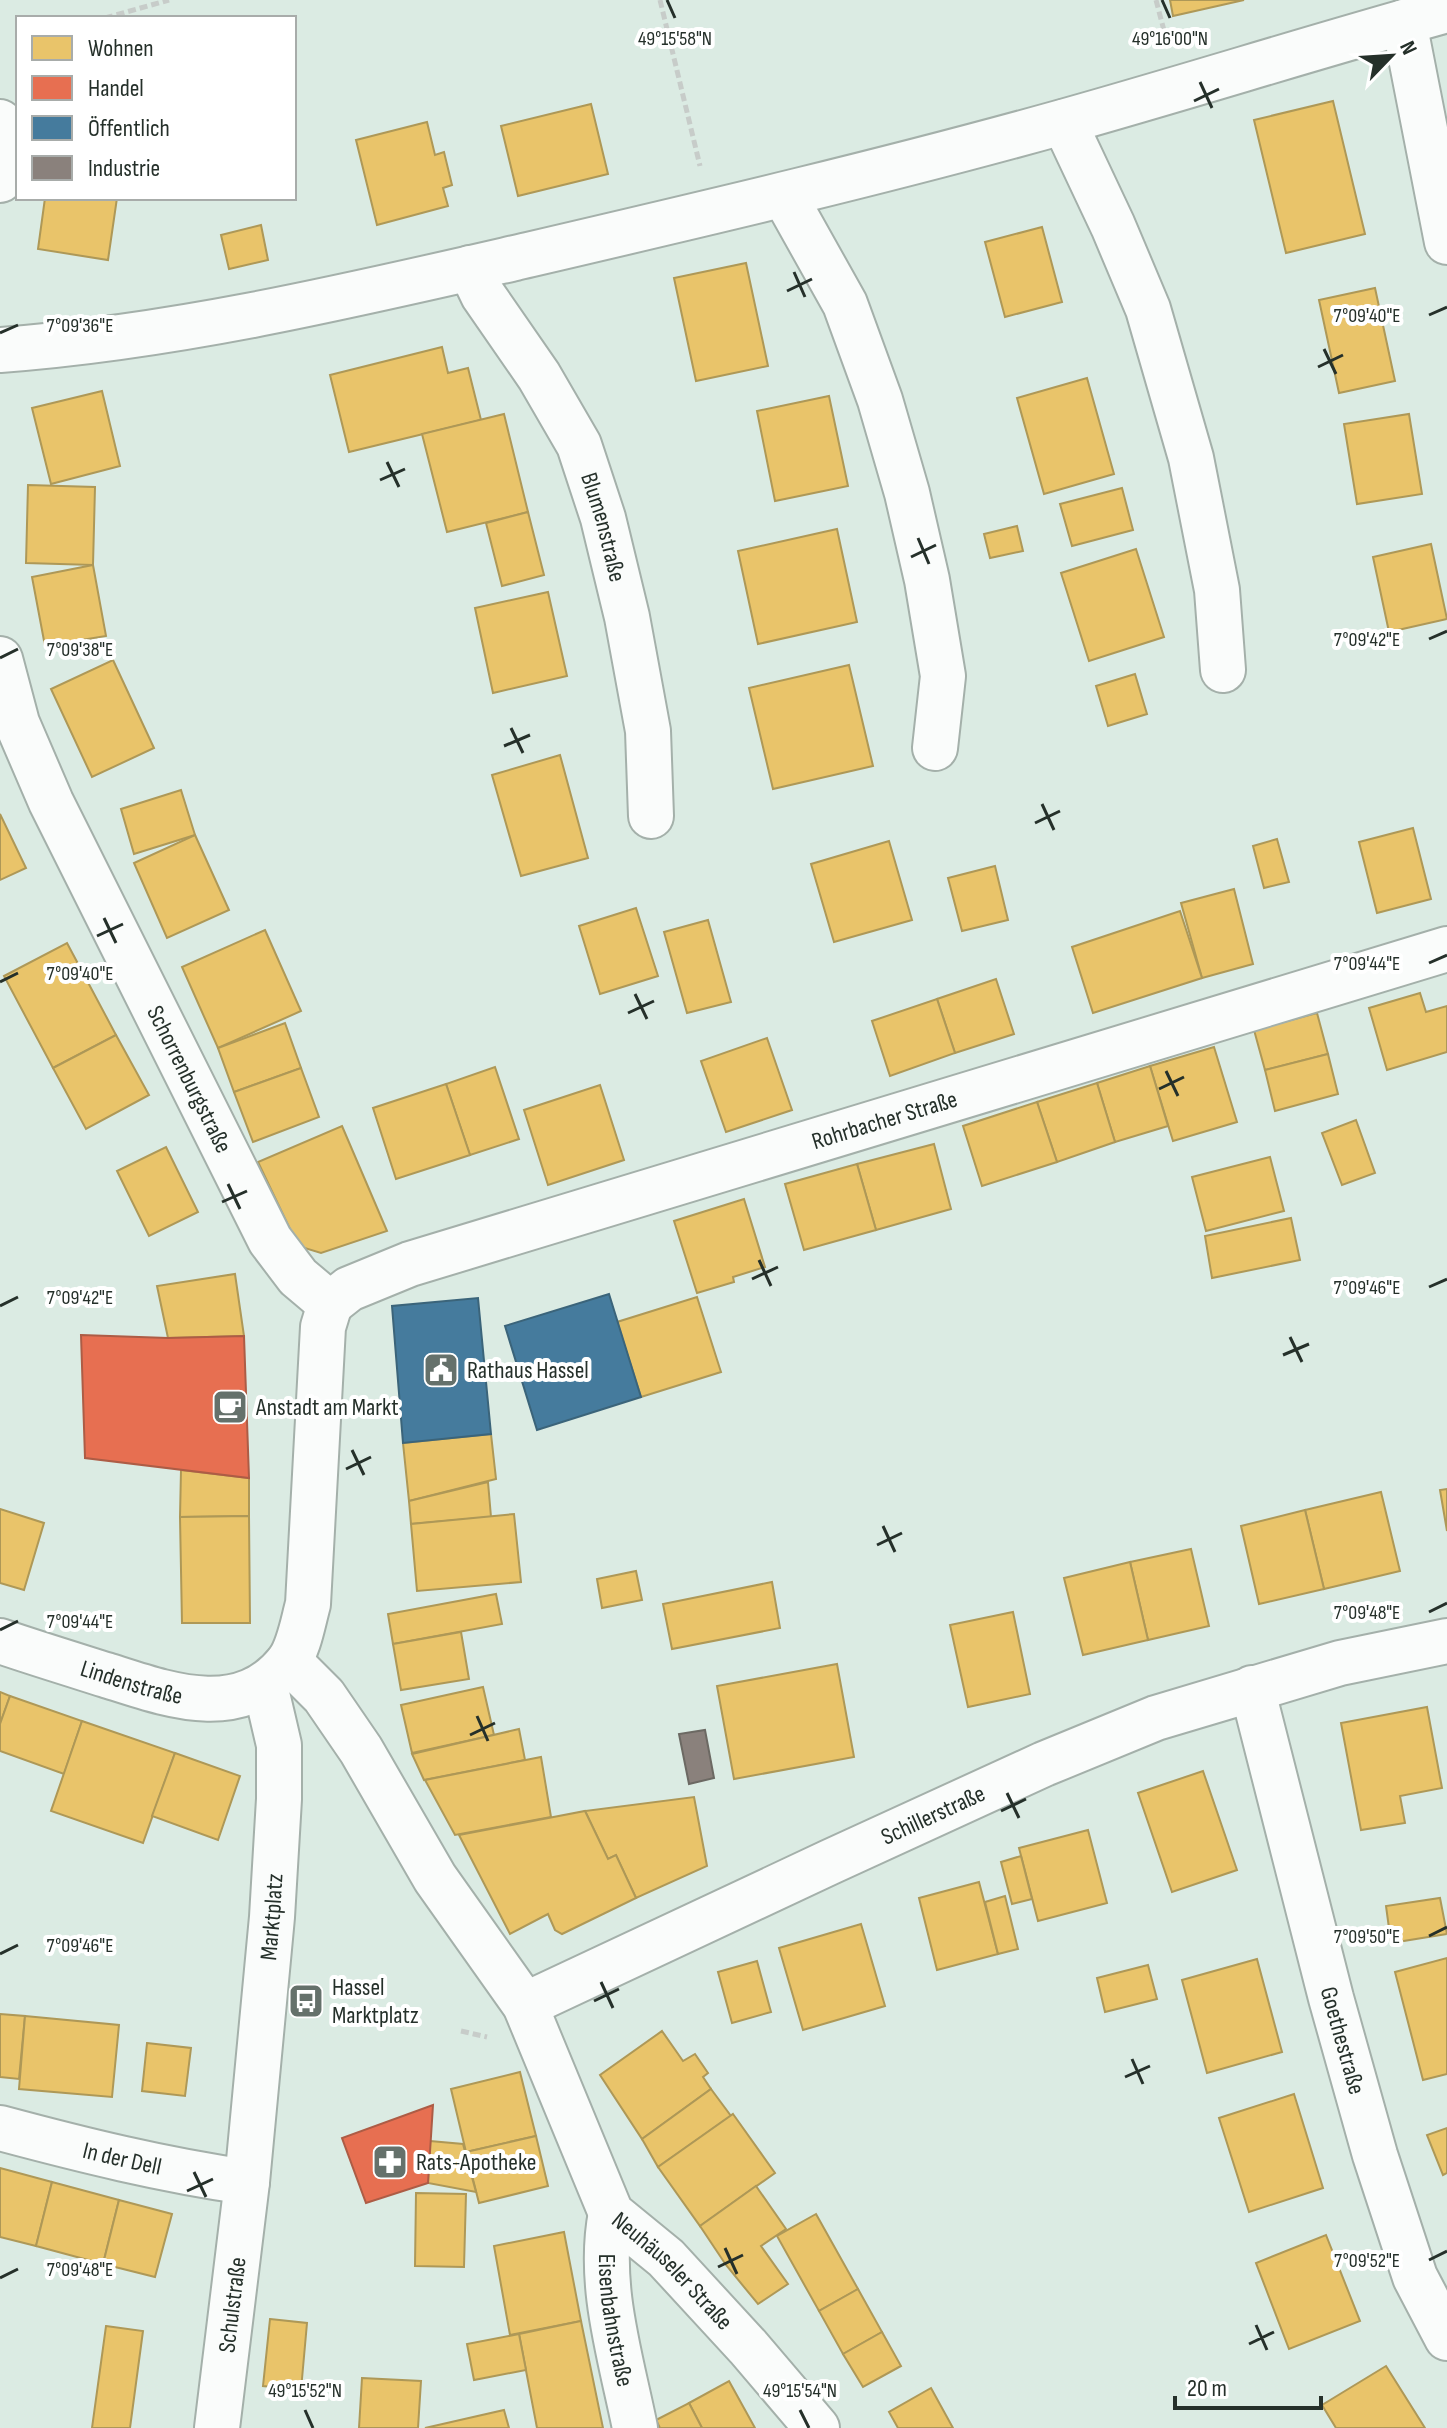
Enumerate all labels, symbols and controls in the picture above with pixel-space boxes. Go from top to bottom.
legend [16,16,296,200]
north arrow [1351,16,1431,96]
text: 49°15'58"N [638,27,712,51]
text: 49°16'00"N [1132,27,1208,51]
text: Wohnen [88,34,154,63]
text: N [1393,37,1422,59]
text: Handel [88,74,144,103]
text: Öffentlich [88,114,170,143]
text: Industrie [88,154,160,183]
text: 7°09'40"E [1334,304,1400,328]
text: 7°09'36"E [47,314,113,338]
street label: Blumenstraße [574,469,632,585]
text: 7°09'42"E [1334,628,1400,652]
text: 7°09'38"E [47,638,113,662]
text: 7°09'44"E [1334,952,1400,976]
text: 7°09'40"E [47,962,113,986]
street label: Schorrenburgstraße [140,1001,238,1158]
street label: Rohrbacher Straße [808,1085,961,1156]
text: 7°09'46"E [1334,1276,1400,1300]
text: 7°09'42"E [47,1286,113,1310]
public building icon: Rathaus Hassel [422,1351,460,1389]
place label: Rathaus Hassel [467,1356,589,1385]
cafe icon: Anstadt am Markt [211,1388,249,1426]
place label: Anstadt am Markt [255,1393,399,1422]
text: 7°09'48"E [1334,1601,1400,1625]
text: 7°09'44"E [47,1610,113,1634]
street label: Lindenstraße [77,1654,185,1711]
street label: Schillerstraße [876,1779,990,1852]
street label: Marktplatz [254,1873,290,1962]
text: 7°09'50"E [1334,1925,1400,1949]
text: 7°09'46"E [47,1934,113,1958]
place label: Hassel Marktplatz [332,1973,419,2030]
bus stop icon: Hassel Marktplatz [287,1982,325,2020]
street label: Goethestraße [1314,1984,1371,2098]
street label: In der Dell [80,2136,164,2182]
pharmacy icon: Rats-Apotheke [371,2143,409,2181]
place label: Rats-Apotheke [416,2148,536,2177]
street label: Neuhäuseler Straße [606,2206,739,2336]
text: 7°09'52"E [1334,2249,1400,2273]
street label: Eisenbahnstraße [592,2254,640,2389]
street label: Schulstraße [212,2255,253,2354]
text: 7°09'48"E [47,2258,113,2282]
scale bar [1175,2360,1321,2410]
text: 20 m [1187,2374,1227,2403]
text: 49°15'52"N [268,2379,342,2403]
text: 49°15'54"N [763,2379,837,2403]

